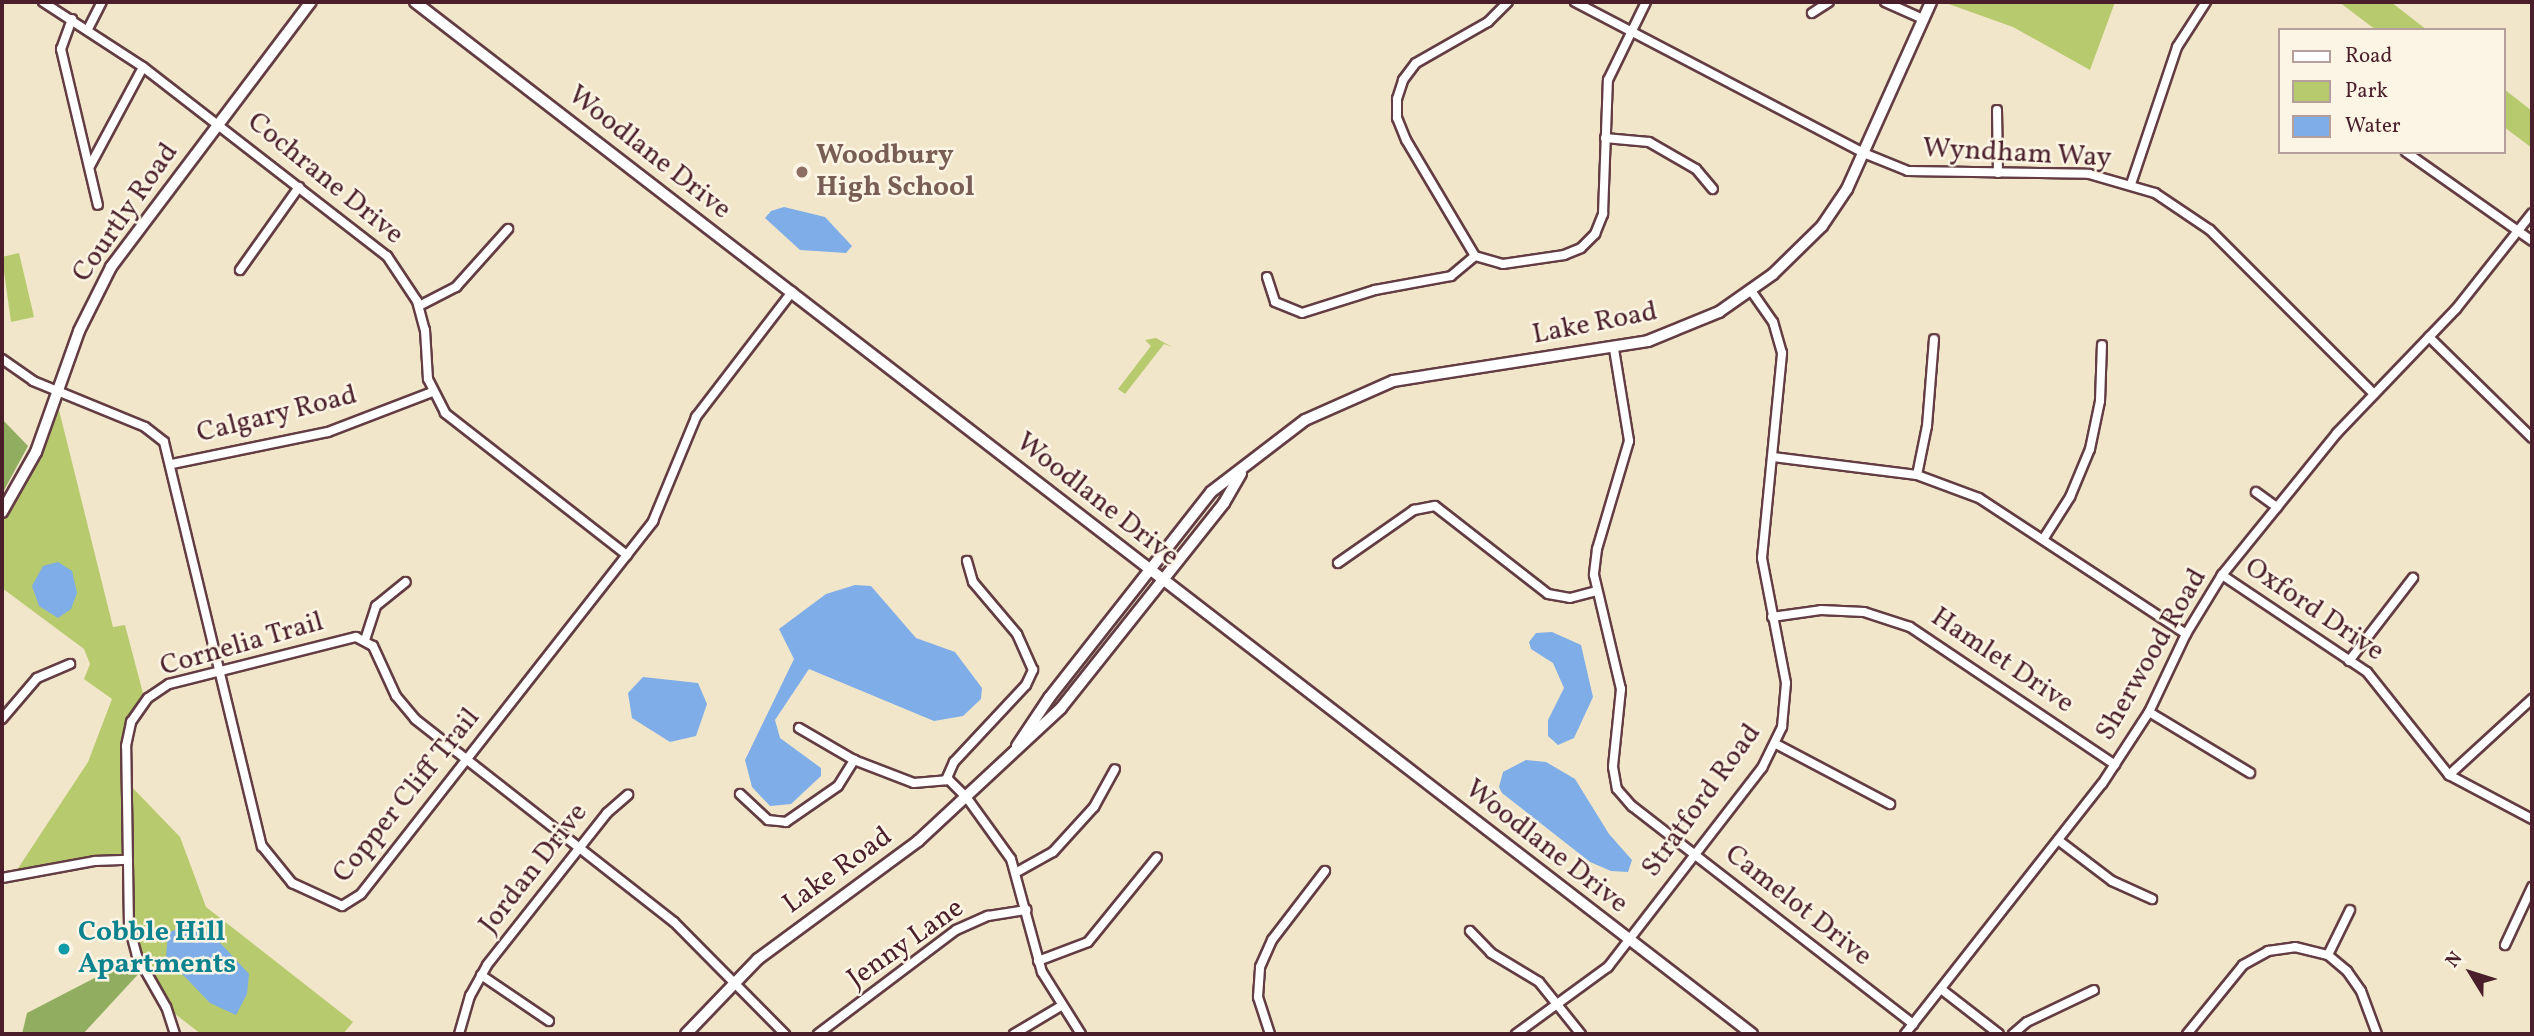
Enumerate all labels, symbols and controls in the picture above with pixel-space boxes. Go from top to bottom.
legend [2278,28,2506,154]
text: Road [2345,42,2392,71]
text: Park [2345,77,2388,106]
street label: Woodlane Drive [561,79,737,227]
street label: Cochrane Drive [240,106,410,252]
text: Water [2345,112,2401,141]
street label: Wyndham Way [1921,132,2113,176]
street label: Courtly Road [66,137,186,289]
place label: Woodbury High School [816,139,974,205]
marker: Woodbury High School [794,164,810,180]
street label: Lake Road [1530,295,1660,353]
street label: Calgary Road [193,379,361,451]
street label: Woodlane Drive [1009,426,1185,574]
street label: Oxford Drive [2238,551,2390,669]
street label: Sherwood Road [2089,563,2215,747]
street label: Hamlet Drive [1924,601,2080,721]
street label: Cornelia Trail [156,606,328,684]
street label: Copper Cliff Trail [327,703,487,889]
street label: Stratford Road [1635,718,1769,884]
street label: Woodlane Drive [1458,773,1634,921]
street label: Jordan Drive [473,797,595,941]
street label: Lake Road [777,820,899,922]
street label: Camelot Drive [1718,838,1878,974]
street label: Jenny Lane [841,891,971,997]
place label: Cobble Hill Apartments [78,916,236,982]
north arrow [2436,938,2506,1008]
marker: Cobble Hill Apartments [56,941,72,957]
text: N [2440,947,2469,974]

